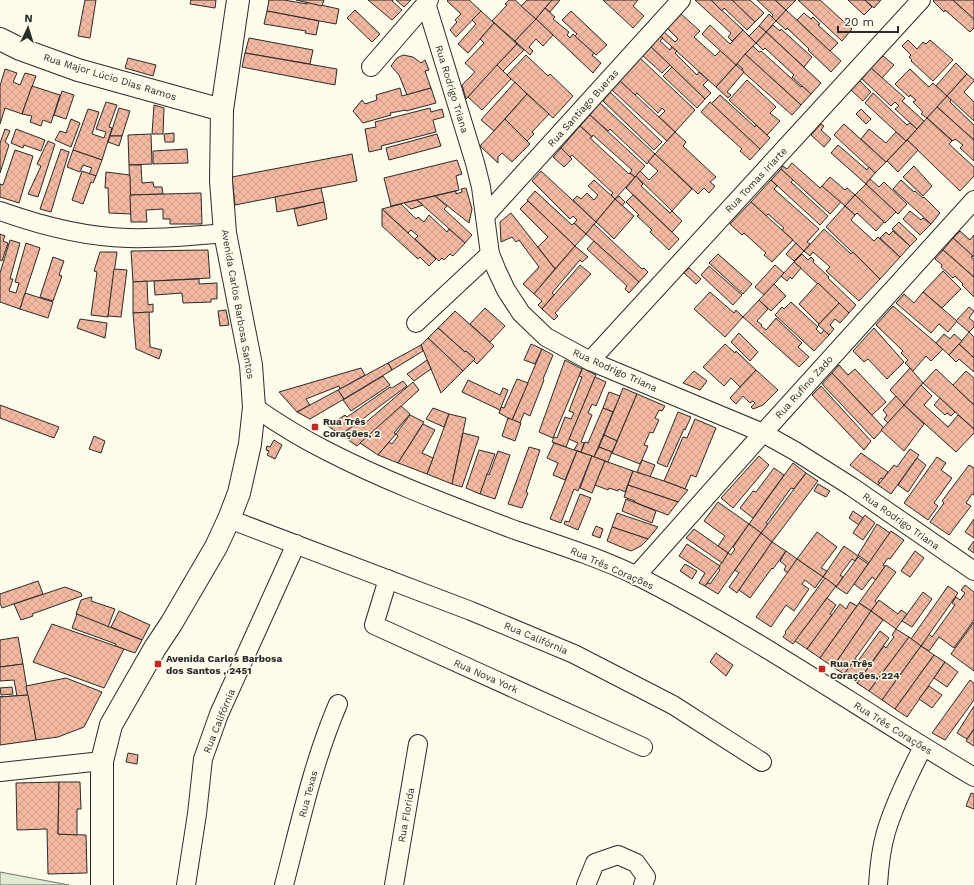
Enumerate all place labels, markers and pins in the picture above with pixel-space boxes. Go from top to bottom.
place label: Rua Três Corações, 2 [323,416,380,439]
marker: Rua Três Corações, 2 [310,422,320,432]
place label: Avenida Carlos Barbosa dos Santos , 2451 [166,653,282,676]
place label: Rua Três Corações, 224 [830,658,900,681]
marker: Avenida Carlos Barbosa dos Santos , 2451 [153,659,163,669]
marker: Rua Três Corações, 224 [817,664,827,674]

